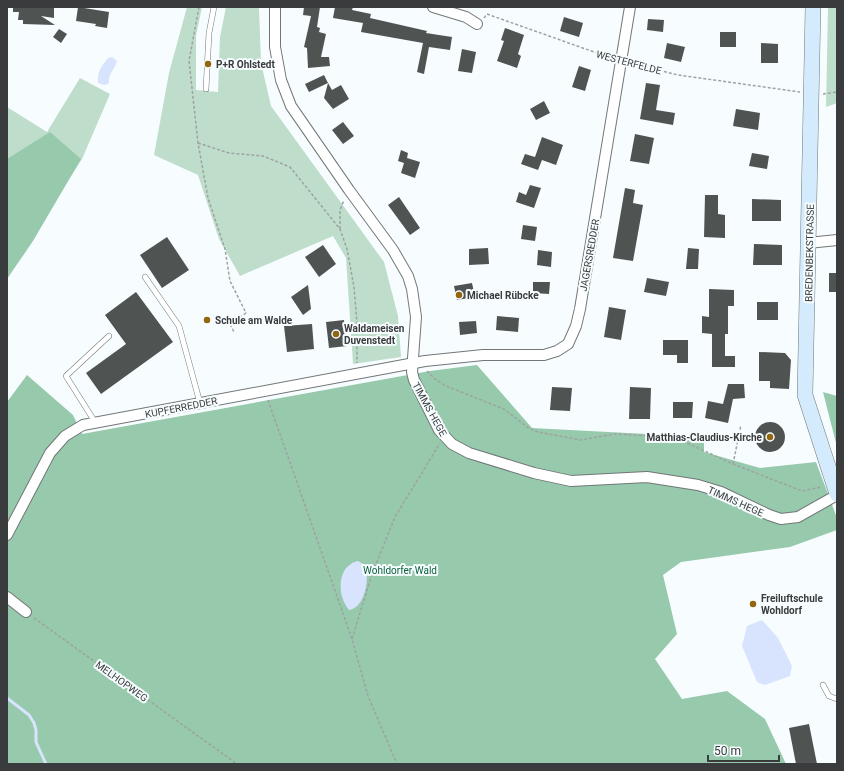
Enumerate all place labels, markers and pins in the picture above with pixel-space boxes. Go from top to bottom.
marker: P+R Ohlstedt [203,59,213,69]
place label: P+R Ohlstedt [216,59,275,70]
marker: Michael Rübcke [454,290,464,300]
place label: Michael Rübcke [467,290,539,301]
marker: Schule am Walde [202,315,212,325]
place label: Schule am Walde [215,315,293,326]
place label: Waldameisen Duvenstedt [344,323,405,346]
marker: Waldameisen Duvenstedt [331,329,341,339]
place label: Matthias-Claudius-Kirche [647,432,763,443]
marker: Matthias-Claudius-Kirche [765,432,775,442]
place label: Freiluftschule Wohldorf [761,593,823,616]
marker: Freiluftschule Wohldorf [748,599,758,609]

